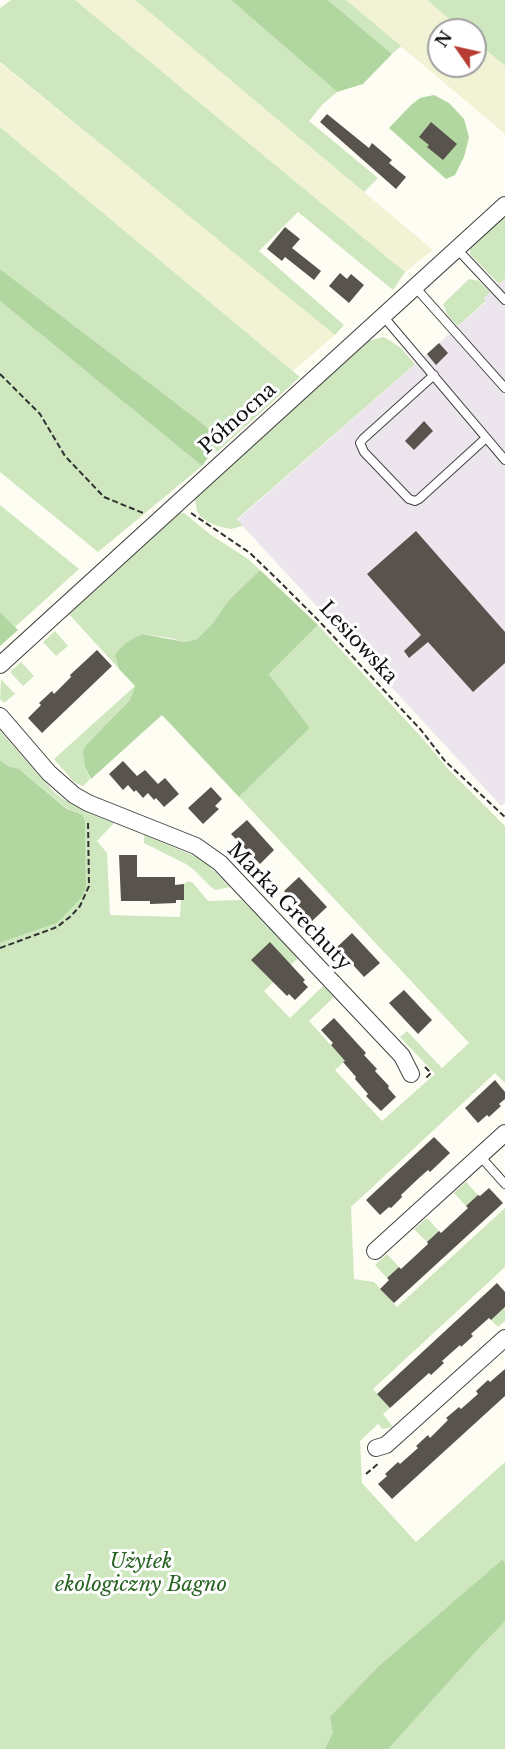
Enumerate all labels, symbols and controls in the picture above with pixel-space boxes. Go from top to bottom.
north arrow [427,18,487,78]
text: N [431,27,456,51]
street label: Północna [195,378,281,460]
street label: Lesiowska [314,597,402,689]
street label: Marka Grechuty [222,838,356,976]
park label: Użytek ekologiczny Bagno [55,1550,227,1597]

